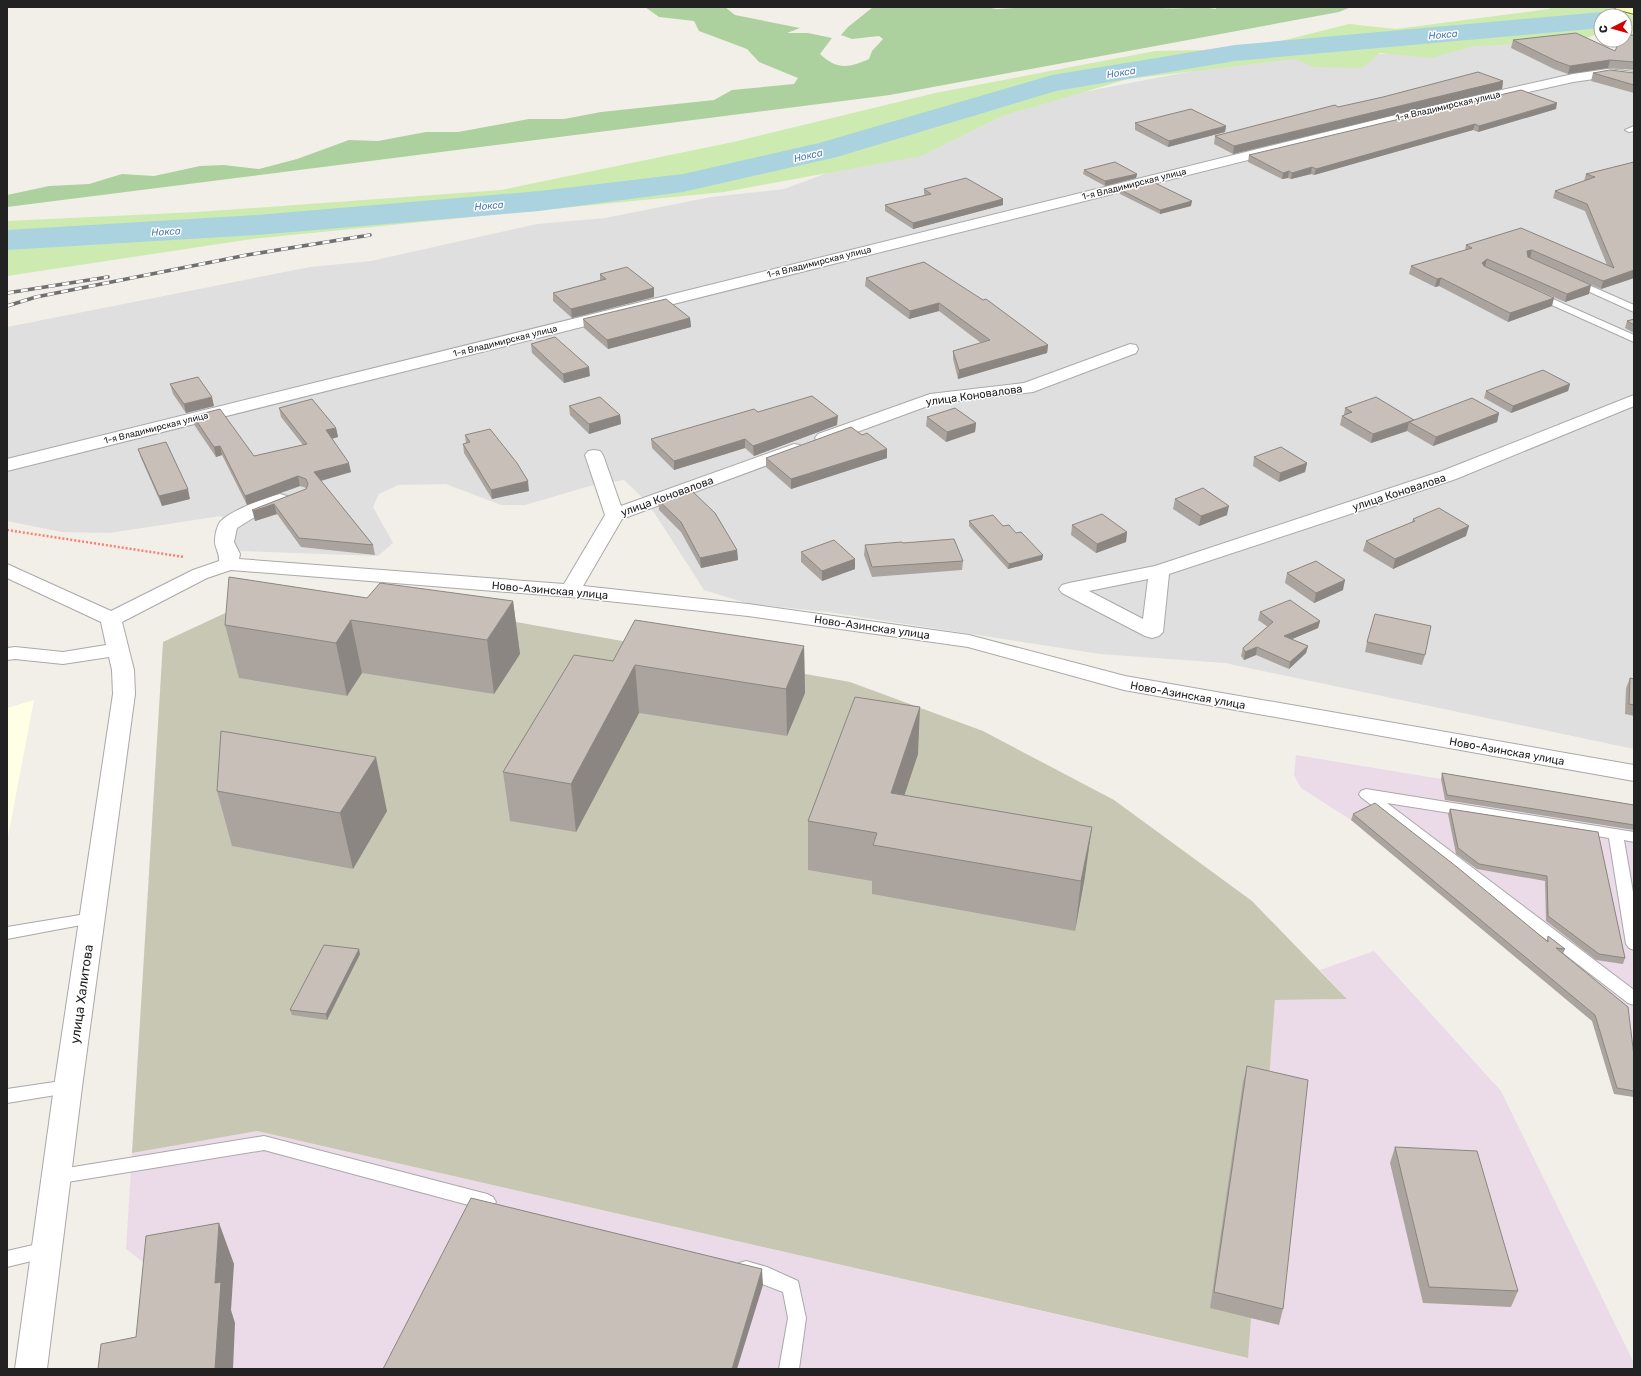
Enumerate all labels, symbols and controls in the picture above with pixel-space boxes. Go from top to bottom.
north arrow [1593,8,1633,48]
text: С [1597,24,1610,34]
water label: Нокса [1428,28,1458,42]
water label: Нокса [1106,65,1137,81]
street label: 1-я Владимирская улица [1395,89,1501,123]
water label: Нокса [793,147,824,165]
street label: 1-я Владимирская улица [1081,166,1187,202]
water label: Нокса [474,199,504,213]
water label: Нокса [151,225,181,239]
street label: 1-я Владимирская улица [766,244,872,280]
street label: 1-я Владимирская улица [452,323,558,359]
street label: улица Коновалова [925,382,1023,409]
street label: 1-я Владимирская улица [103,410,209,446]
street label: улица Коновалова [1351,471,1448,514]
street label: улица Коновалова [619,474,715,519]
street label: Ново-Азинская улица [491,579,609,602]
street label: Ново-Азинская улица [813,613,931,642]
street label: Ново-Азинская улица [1129,679,1247,712]
street label: Ново-Азинская улица [1448,735,1566,768]
street label: улица Халитова [67,943,96,1045]

